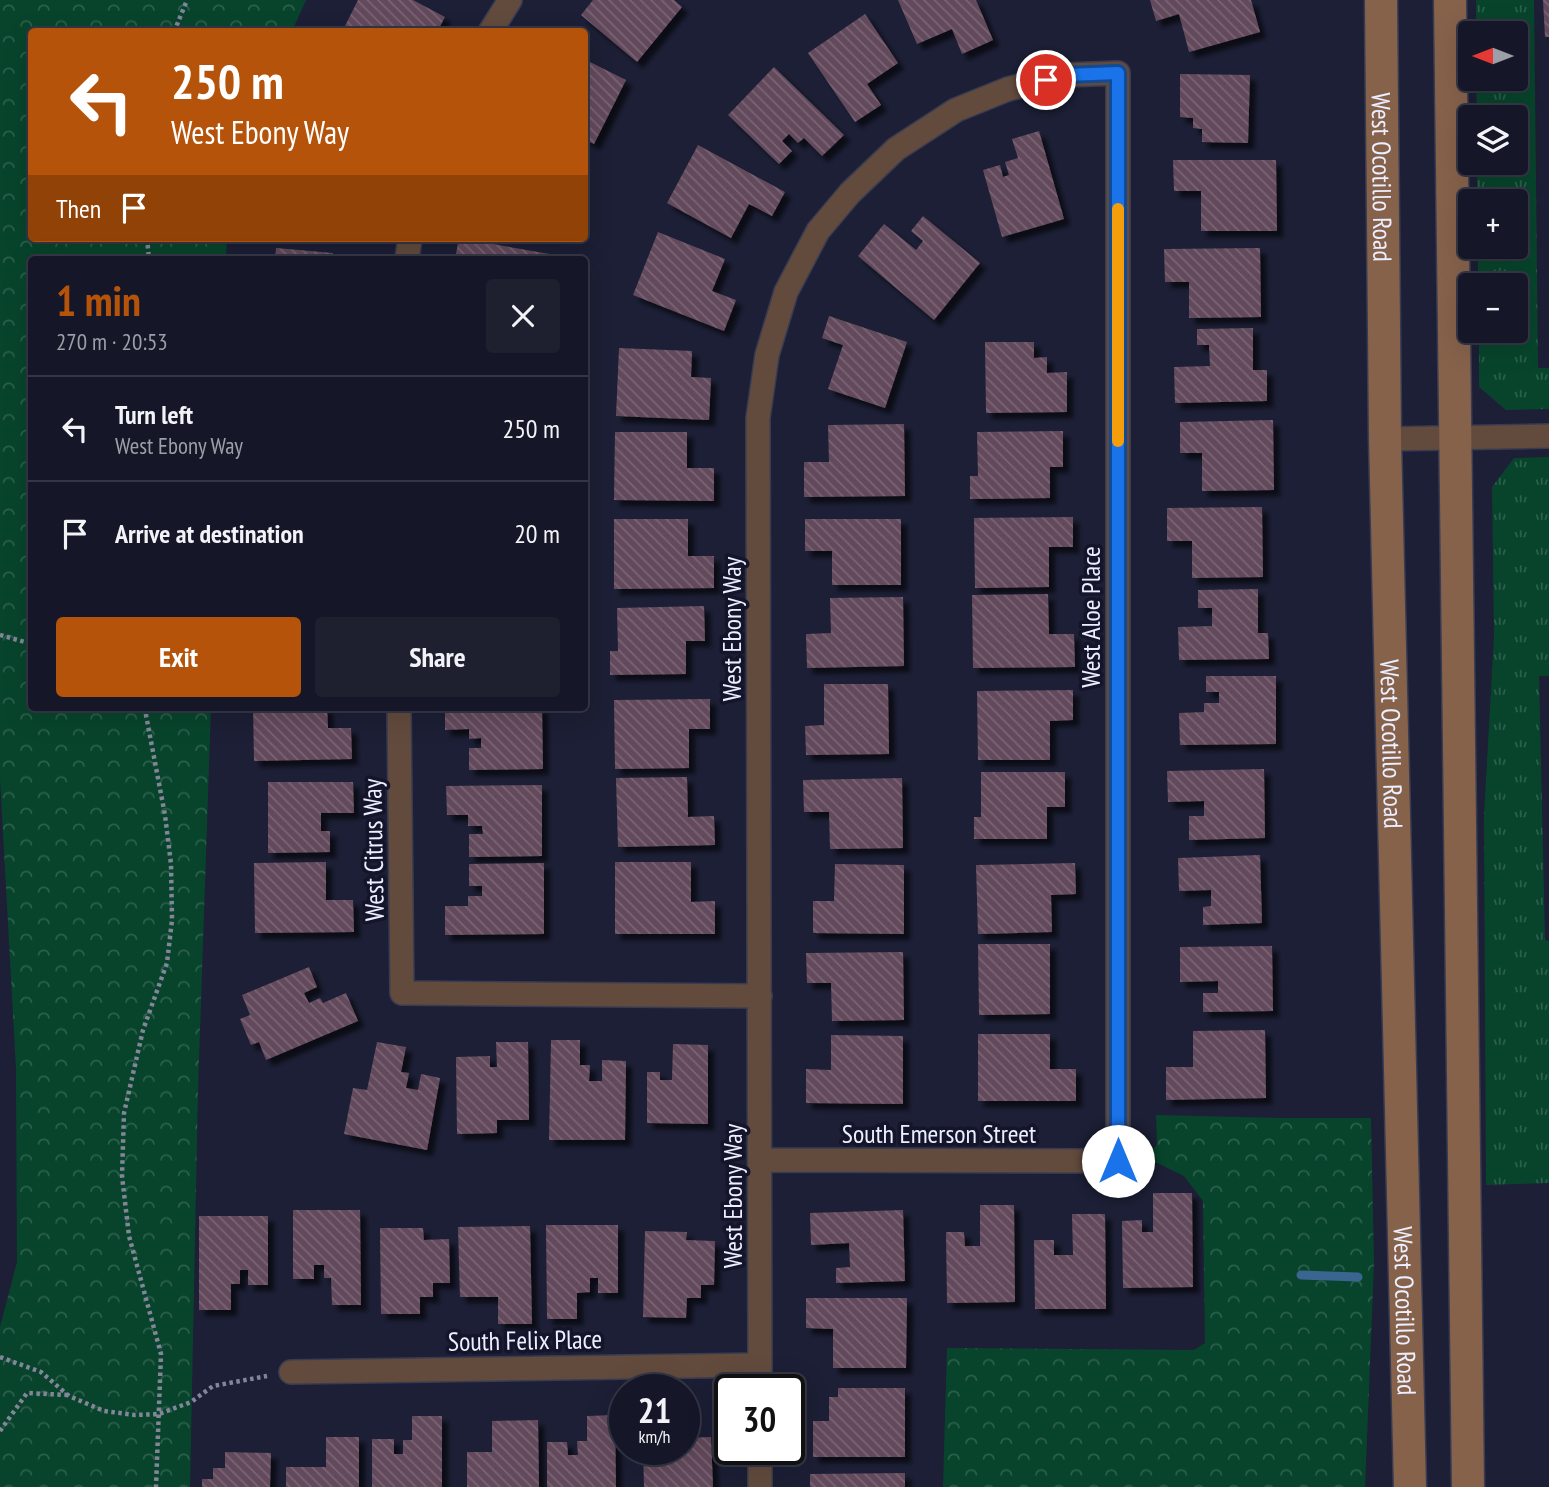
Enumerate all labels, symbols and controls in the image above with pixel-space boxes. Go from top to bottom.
north arrow [1458,21,1528,91]
map controls [1458,21,1528,343]
text: 250 m [171,49,284,113]
pin [1016,50,1076,110]
icon: left [56,56,147,147]
icon: arrive [1027,61,1065,99]
street label: West Ocotillo Road [1365,92,1400,262]
button: layers [1458,105,1528,175]
text: West Ebony Way [171,111,349,153]
icon: arrive [115,189,153,227]
button: + [1458,189,1528,259]
text: Then [56,192,101,225]
text: 1 min [56,273,141,328]
button: − [1458,273,1528,343]
button: close [486,279,560,353]
text: 270 m · 20:53 [56,327,168,356]
text: Turn left [115,398,193,431]
icon: left [56,410,94,448]
text: 250 m [502,412,560,445]
text: West Ebony Way [115,431,243,460]
icon: arrive [56,515,94,553]
text: Arrive at destination [115,517,304,550]
text: 20 m [514,517,560,550]
street label: West Aloe Place [1074,546,1107,688]
street label: West Ebony Way [715,556,748,701]
button: Exit [56,617,301,697]
button: Share [315,617,560,697]
street label: West Ocotillo Road [1374,659,1411,829]
street label: West Citrus Way [355,778,391,922]
street label: South Emerson Street [842,1117,1036,1150]
street label: West Ebony Way [716,1123,749,1268]
position arrow [1081,1124,1155,1198]
street label: West Ocotillo Road [1387,1226,1424,1396]
street label: South Felix Place [448,1322,602,1358]
speed limit sign: 30 [714,1374,805,1465]
text: 21 [638,1387,671,1433]
text: km/h [639,1425,670,1448]

